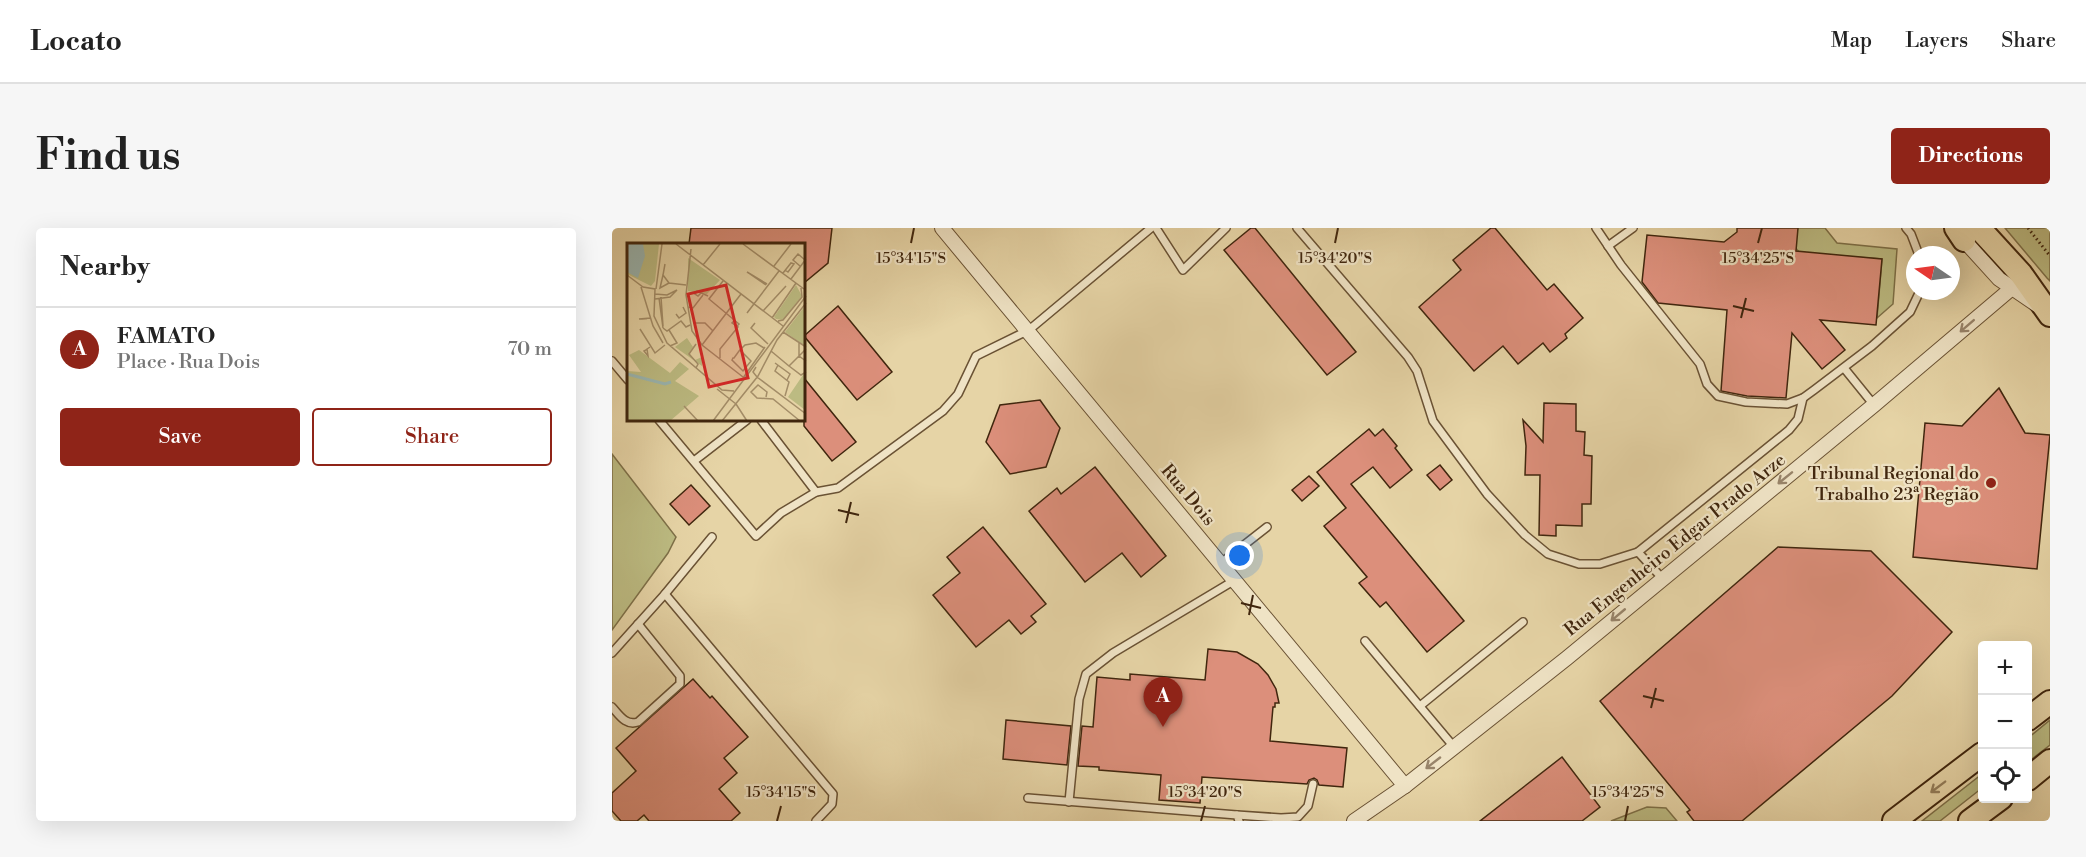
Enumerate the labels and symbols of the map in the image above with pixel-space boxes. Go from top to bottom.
inset map [627,243,806,422]
north arrow [1906,246,1960,300]
text: 15°34'15"S [876,249,946,268]
text: 15°34'20"S [1298,249,1372,268]
text: 15°34'25"S [1722,249,1794,268]
one-way arrow [1960,319,1975,333]
street label: Rua Engenheiro Edgar Prado Arze [1560,448,1790,642]
street label: Rua Dois [1156,459,1220,531]
place label: Tribunal Regional do Trabalho 23ª Região [1808,462,1979,506]
one-way arrow [1778,471,1793,485]
marker: Tribunal Regional do Trabalho 23ª Região [1984,476,1998,490]
your location [1225,541,1254,570]
one-way arrow [1610,608,1626,621]
pin: A [1144,678,1182,727]
one-way arrow [1426,757,1442,770]
one-way arrow [1931,781,1947,794]
text: 15°34'15"S [746,783,816,802]
text: 15°34'20"S [1168,783,1242,802]
text: 15°34'25"S [1592,783,1664,802]

